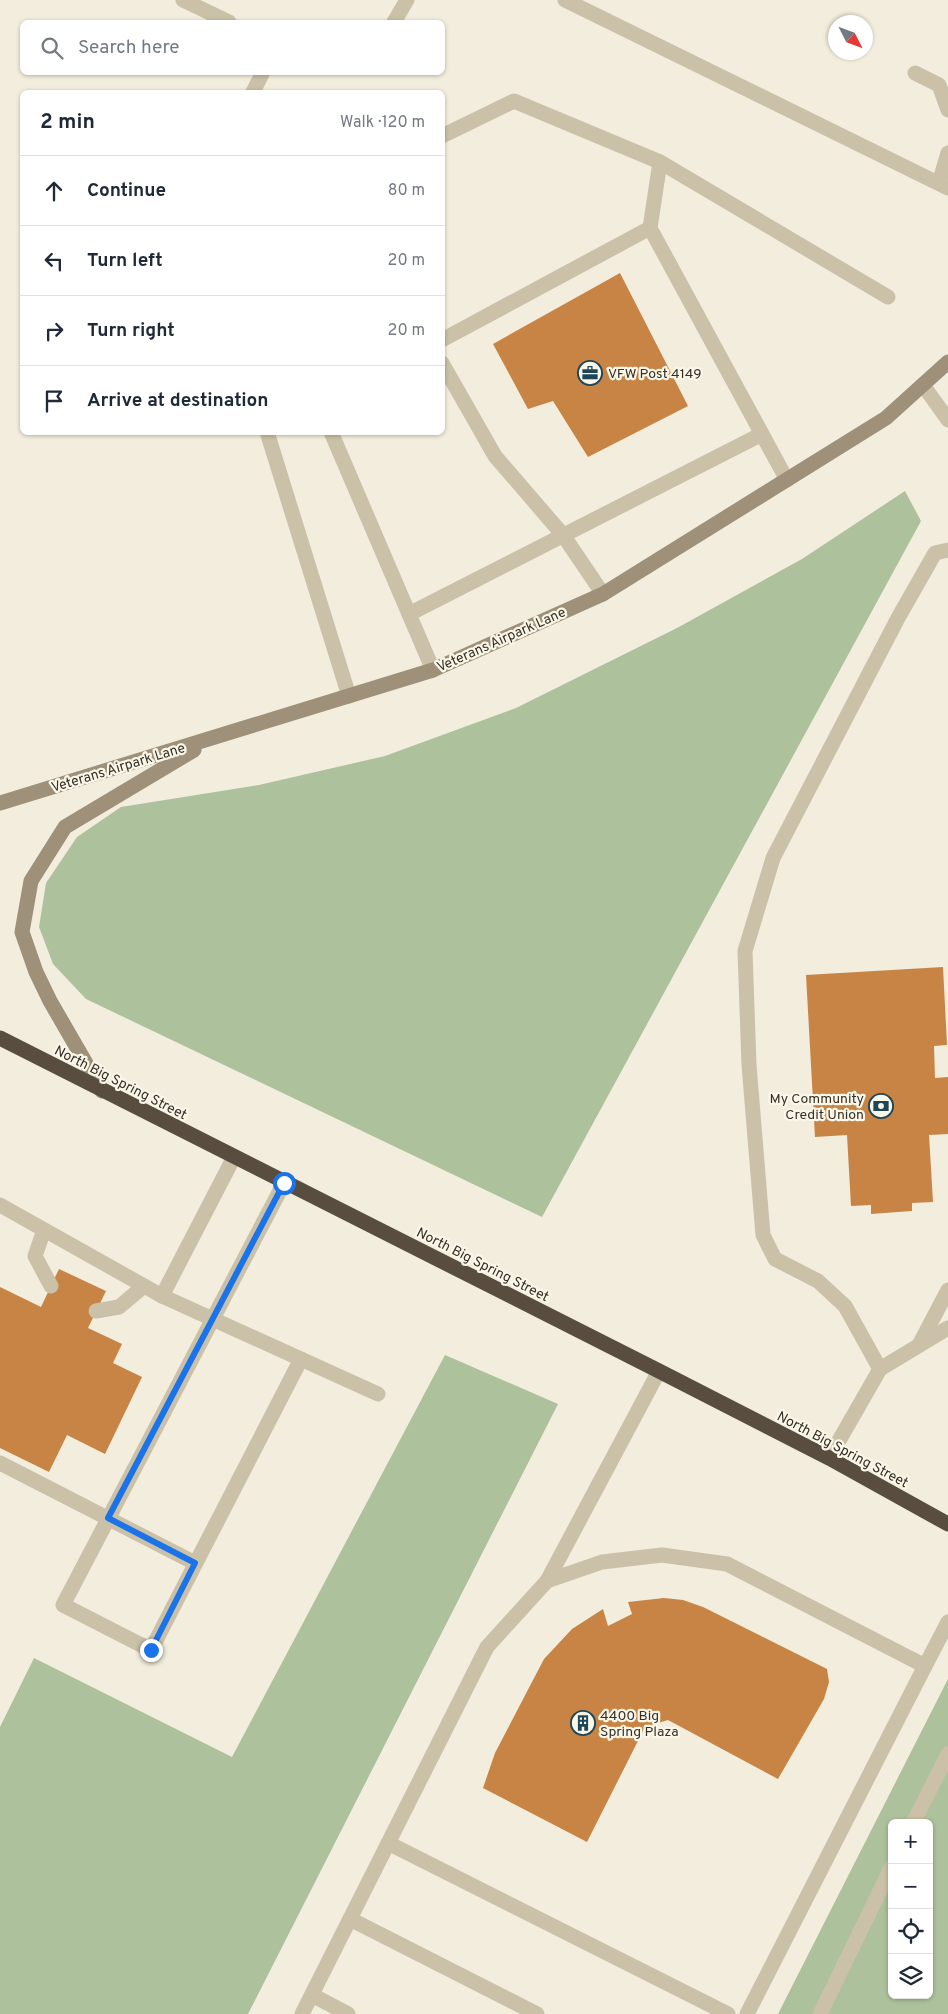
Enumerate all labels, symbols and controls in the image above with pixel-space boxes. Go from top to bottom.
north arrow [828,15,873,60]
search box [20,20,445,75]
icon: search [38,34,66,62]
text: Search here [78,36,180,60]
text: 2 min [40,109,95,136]
text: Walk · 120 m [340,113,425,133]
icon: ahead [40,177,68,205]
text: Continue [87,179,166,203]
text: 80 m [388,181,425,201]
icon: left [40,247,68,275]
text: Turn left [87,249,163,273]
text: 20 m [388,251,425,271]
icon: right [40,317,68,345]
text: Turn right [87,319,175,343]
text: 20 m [388,321,425,341]
office icon: VFW Post 4149 [577,360,603,386]
place label: VFW Post 4149 [608,366,702,383]
icon: arrive [40,387,68,415]
text: Arrive at destination [87,389,268,413]
street label: Veterans Airpark Lane [435,604,569,676]
street label: Veterans Airpark Lane [49,740,187,797]
street label: North Big Spring Street [51,1043,189,1124]
place label: My Community Credit Union [769,1091,864,1124]
bank icon: My Community Credit Union [868,1093,894,1119]
route start [273,1172,296,1195]
street label: North Big Spring Street [413,1225,551,1306]
street label: North Big Spring Street [774,1408,911,1492]
route end [140,1639,163,1662]
place label: 4400 Big Spring Plaza [600,1708,679,1741]
building icon: 4400 Big Spring Plaza [570,1710,596,1736]
map controls [888,1819,933,1999]
button: + [888,1819,933,1864]
button: − [888,1864,933,1909]
button: locate [888,1909,933,1954]
button: layers [888,1954,933,1999]

